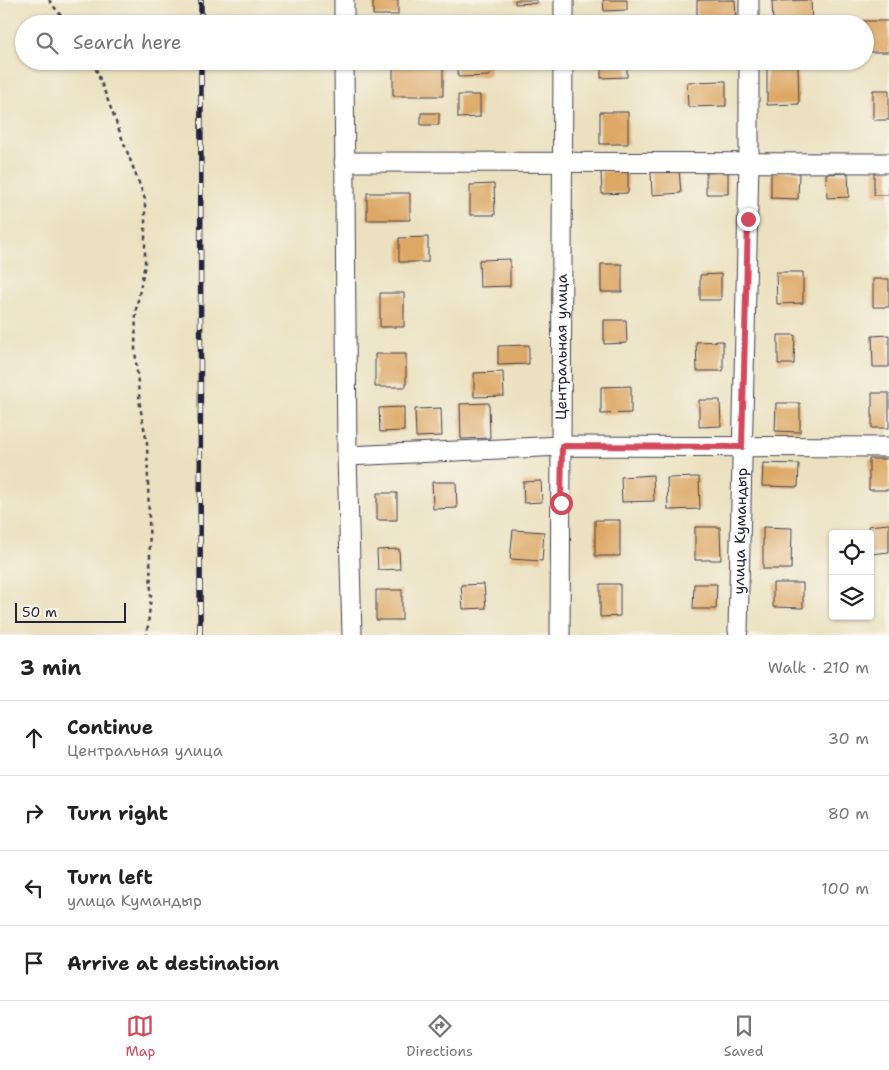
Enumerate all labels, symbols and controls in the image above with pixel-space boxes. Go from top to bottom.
search box [15,15,874,70]
icon: search [33,29,61,57]
text: Search here [73,30,182,55]
route end [737,208,760,231]
street label: Центральная улица [551,273,572,420]
street label: улица Кумандыр [729,468,752,595]
route start [550,492,573,515]
map controls [829,530,874,620]
button: locate [829,530,874,575]
button: layers [829,575,874,620]
scale bar [15,600,126,623]
text: 50 m [22,603,57,621]
text: 3 min [20,654,81,682]
text: Walk · 210 m [768,657,869,678]
text: Continue [67,715,153,740]
icon: ahead [20,724,48,752]
text: 30 m [828,728,869,749]
text: Центральная улица [67,740,223,761]
icon: right [20,799,48,827]
text: Turn right [67,801,168,826]
text: 80 m [828,803,869,824]
text: Turn left [67,865,153,890]
icon: left [20,874,48,902]
text: 100 m [821,878,869,899]
text: улица Кумандыр [67,890,202,911]
icon: arrive [20,949,48,977]
text: Arrive at destination [67,951,279,976]
tab: Map [125,1012,155,1060]
tab: Directions [406,1012,473,1060]
tab: Saved [724,1012,764,1060]

